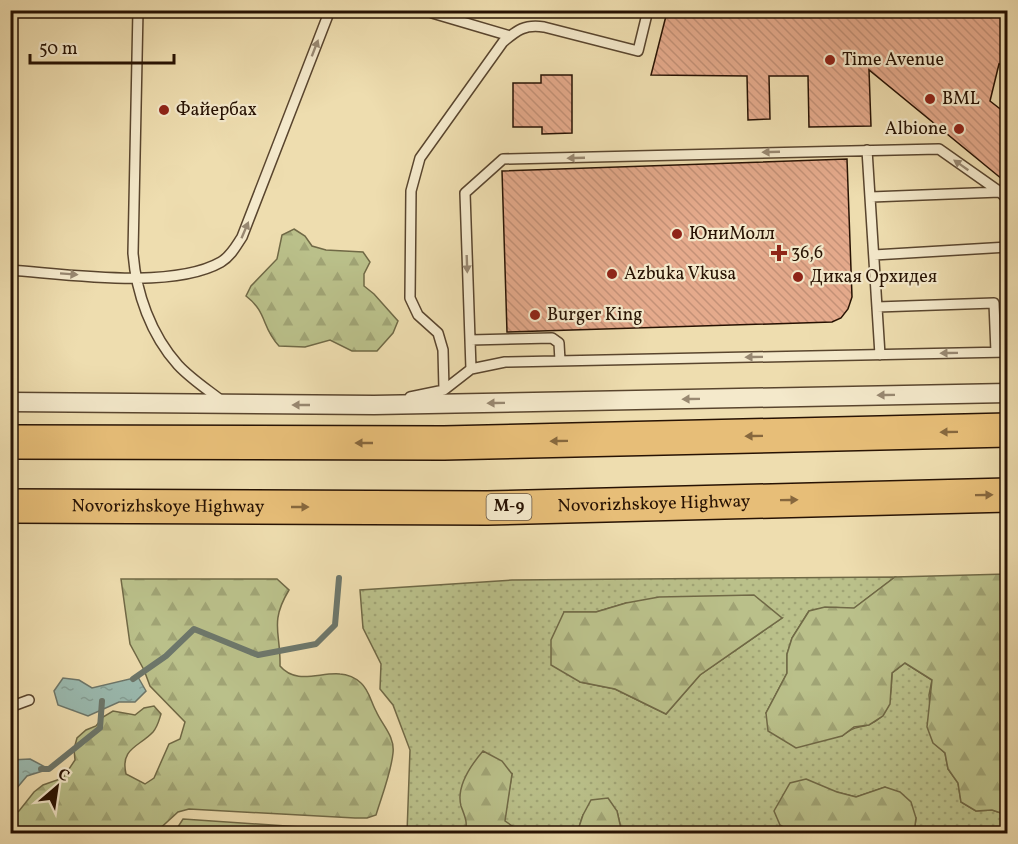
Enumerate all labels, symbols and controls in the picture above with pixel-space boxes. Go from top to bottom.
scale bar [30,27,174,65]
text: 50 m [39,37,78,62]
one-way arrow [311,39,321,57]
place label: Time Avenue [842,48,944,73]
marker: Time Avenue [823,53,837,67]
place label: BML [942,87,980,112]
marker: BML [923,92,937,106]
place label: Файербах [176,98,257,123]
marker: Файербах [157,103,171,117]
place label: Albione [885,117,947,142]
marker: Albione [952,122,966,136]
one-way arrow [762,148,781,157]
one-way arrow [567,153,586,162]
one-way arrow [954,159,970,171]
one-way arrow [241,221,250,239]
place label: ЮниМолл [689,222,775,247]
marker: ЮниМолл [670,227,684,241]
place label: 36,6 [791,241,823,266]
marker: 36,6 [772,246,786,260]
one-way arrow [463,254,472,273]
place label: Azbuka Vkusa [624,262,736,287]
place label: Дикая Орхидея [810,265,937,290]
marker: Azbuka Vkusa [605,267,619,281]
one-way arrow [59,270,78,279]
marker: Дикая Орхидея [791,270,805,284]
place label: Burger King [547,303,642,328]
marker: Burger King [528,308,542,322]
one-way arrow [940,349,959,358]
one-way arrow [745,352,764,362]
one-way arrow [877,390,896,400]
one-way arrow [682,394,701,404]
one-way arrow [487,398,506,407]
one-way arrow [292,400,311,409]
one-way arrow [940,427,959,436]
one-way arrow [745,431,764,441]
one-way arrow [550,436,569,445]
one-way arrow [355,438,374,448]
street label: Novorizhskoye Highway [557,489,751,519]
one-way arrow [974,491,993,500]
street label: Novorizhskoye Highway [71,494,265,520]
road number: М-9 [486,494,532,520]
one-way arrow [779,495,798,505]
one-way arrow [290,502,309,512]
north arrow [27,757,87,817]
text: С [53,764,73,788]

